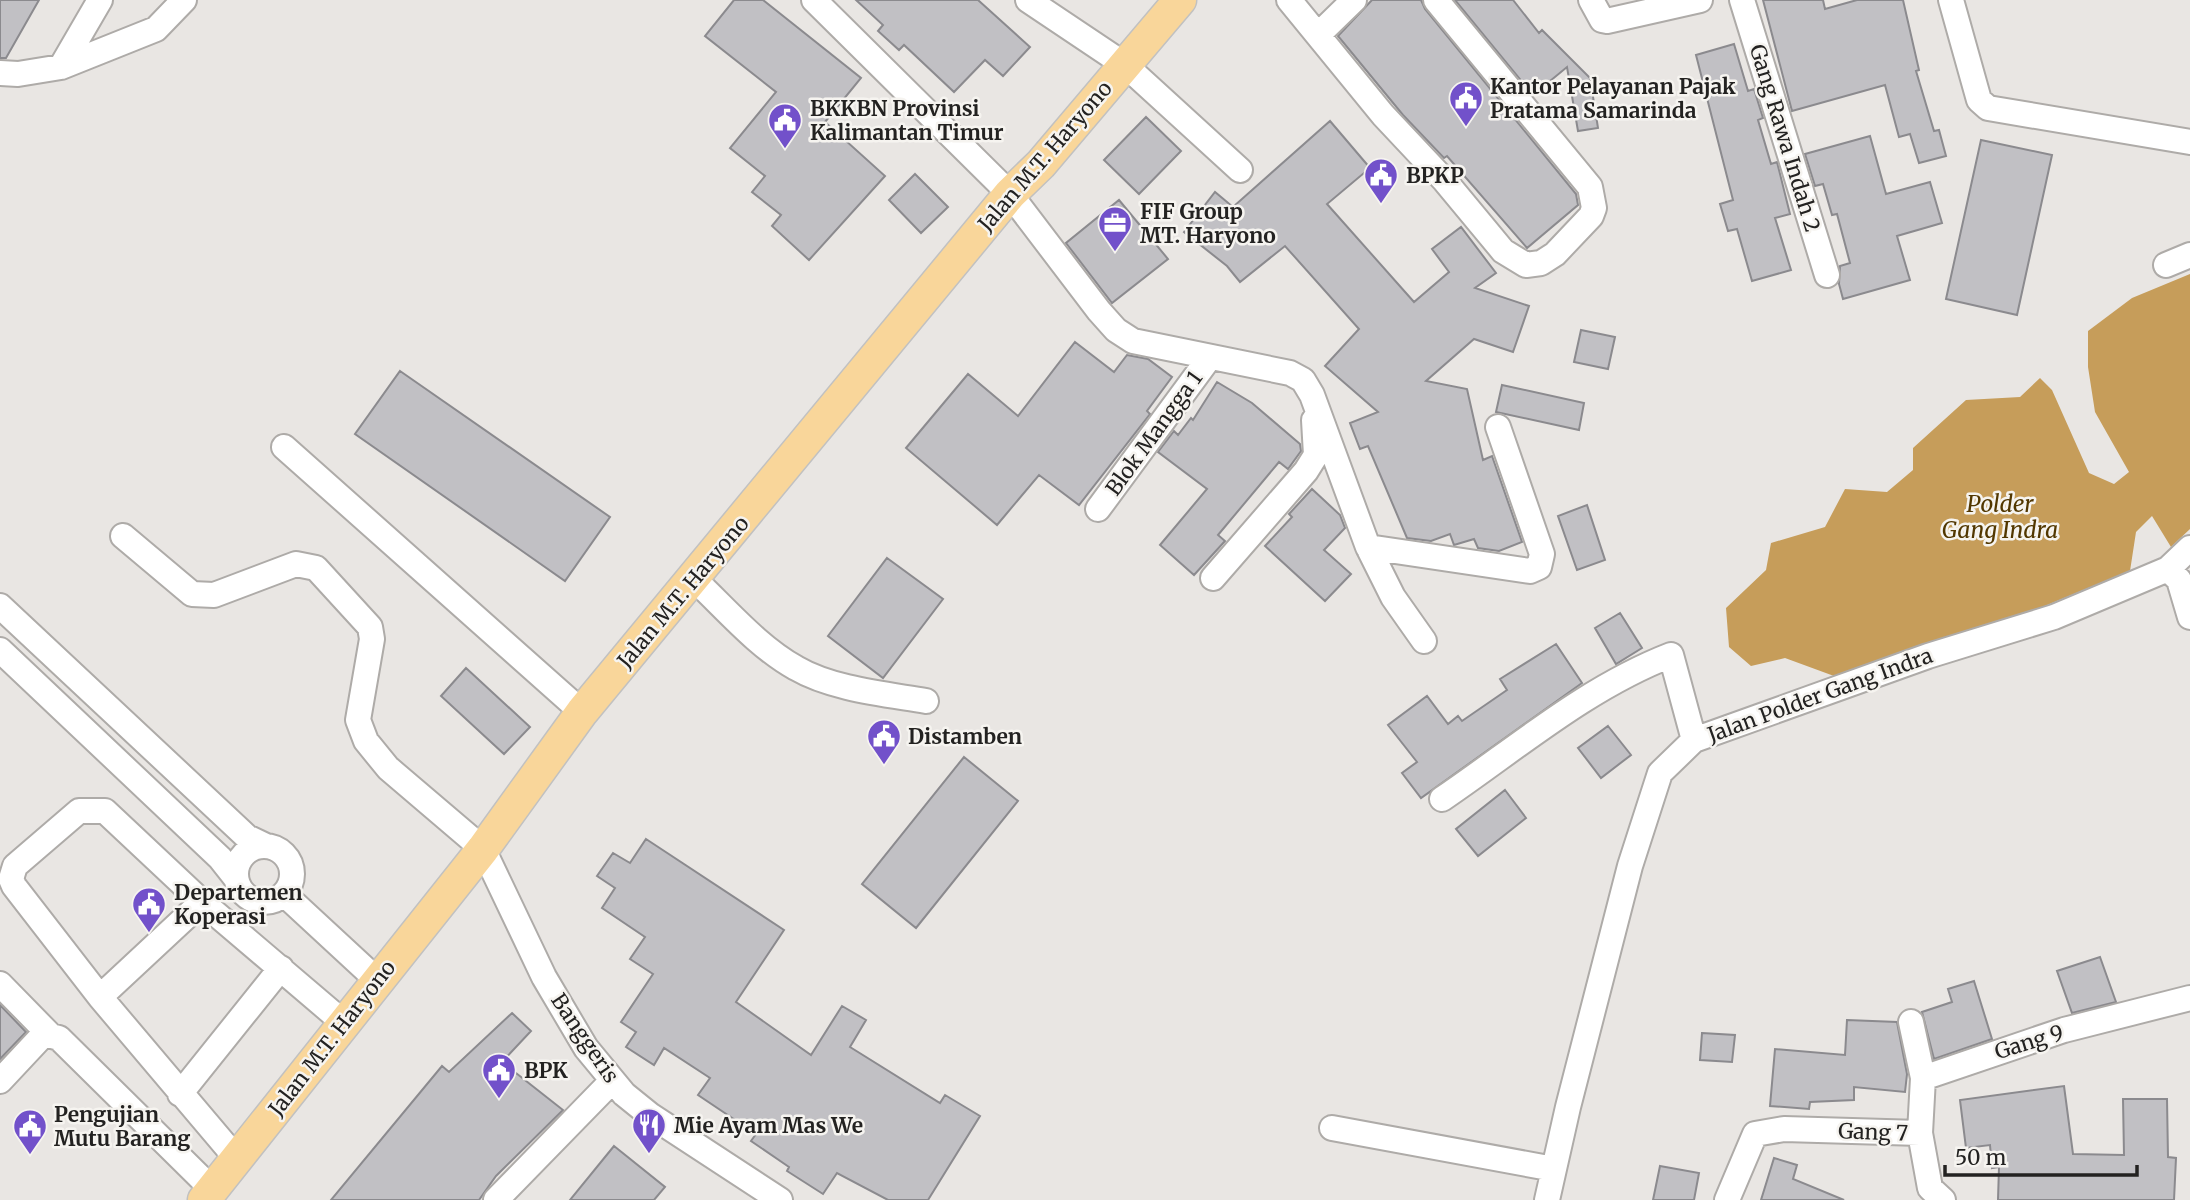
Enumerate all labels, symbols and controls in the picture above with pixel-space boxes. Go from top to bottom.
street label: Gang Rawa Indah 2 [1744,41,1826,235]
place label: Kantor Pelayanan Pajak Pratama Samarinda [1490,73,1736,124]
street label: Jalan M.T. Haryono [972,75,1118,238]
public building icon: Kantor Pelayanan Pajak Pratama Samarinda [1447,79,1485,128]
place label: BKKBN Provinsi Kalimantan Timur [810,95,1004,146]
public building icon: BKKBN Provinsi Kalimantan Timur [766,101,804,150]
public building icon: BPKP [1362,156,1400,205]
place label: BPKP [1406,162,1464,189]
place label: FIF Group MT. Haryono [1140,198,1276,249]
office icon: FIF Group MT. Haryono [1096,204,1134,253]
street label: Blok Mangga 1 [1100,365,1208,501]
water label: Polder Gang Indra [1942,489,2058,544]
street label: Jalan M.T. Haryono [611,510,755,674]
street label: Jalan Polder Gang Indra [1703,642,1936,749]
public building icon: Distamben [865,717,903,766]
place label: Distamben [908,723,1022,750]
place label: Departemen Koperasi [174,879,303,930]
public building icon: Departemen Koperasi [130,885,168,934]
street label: Jalan M.T. Haryono [262,955,401,1122]
street label: Banggeris [545,988,625,1088]
street label: Gang 9 [1991,1019,2067,1065]
public building icon: BPK [480,1051,518,1100]
place label: BPK [524,1057,568,1084]
place label: Pengujian Mutu Barang [54,1101,190,1152]
restaurant icon: Mie Ayam Mas We [630,1106,668,1155]
public building icon: Pengujian Mutu Barang [11,1107,49,1156]
place label: Mie Ayam Mas We [674,1112,863,1139]
street label: Gang 7 [1838,1117,1908,1147]
scale bar [1945,1134,2138,1178]
text: 50 m [1955,1144,2006,1171]

